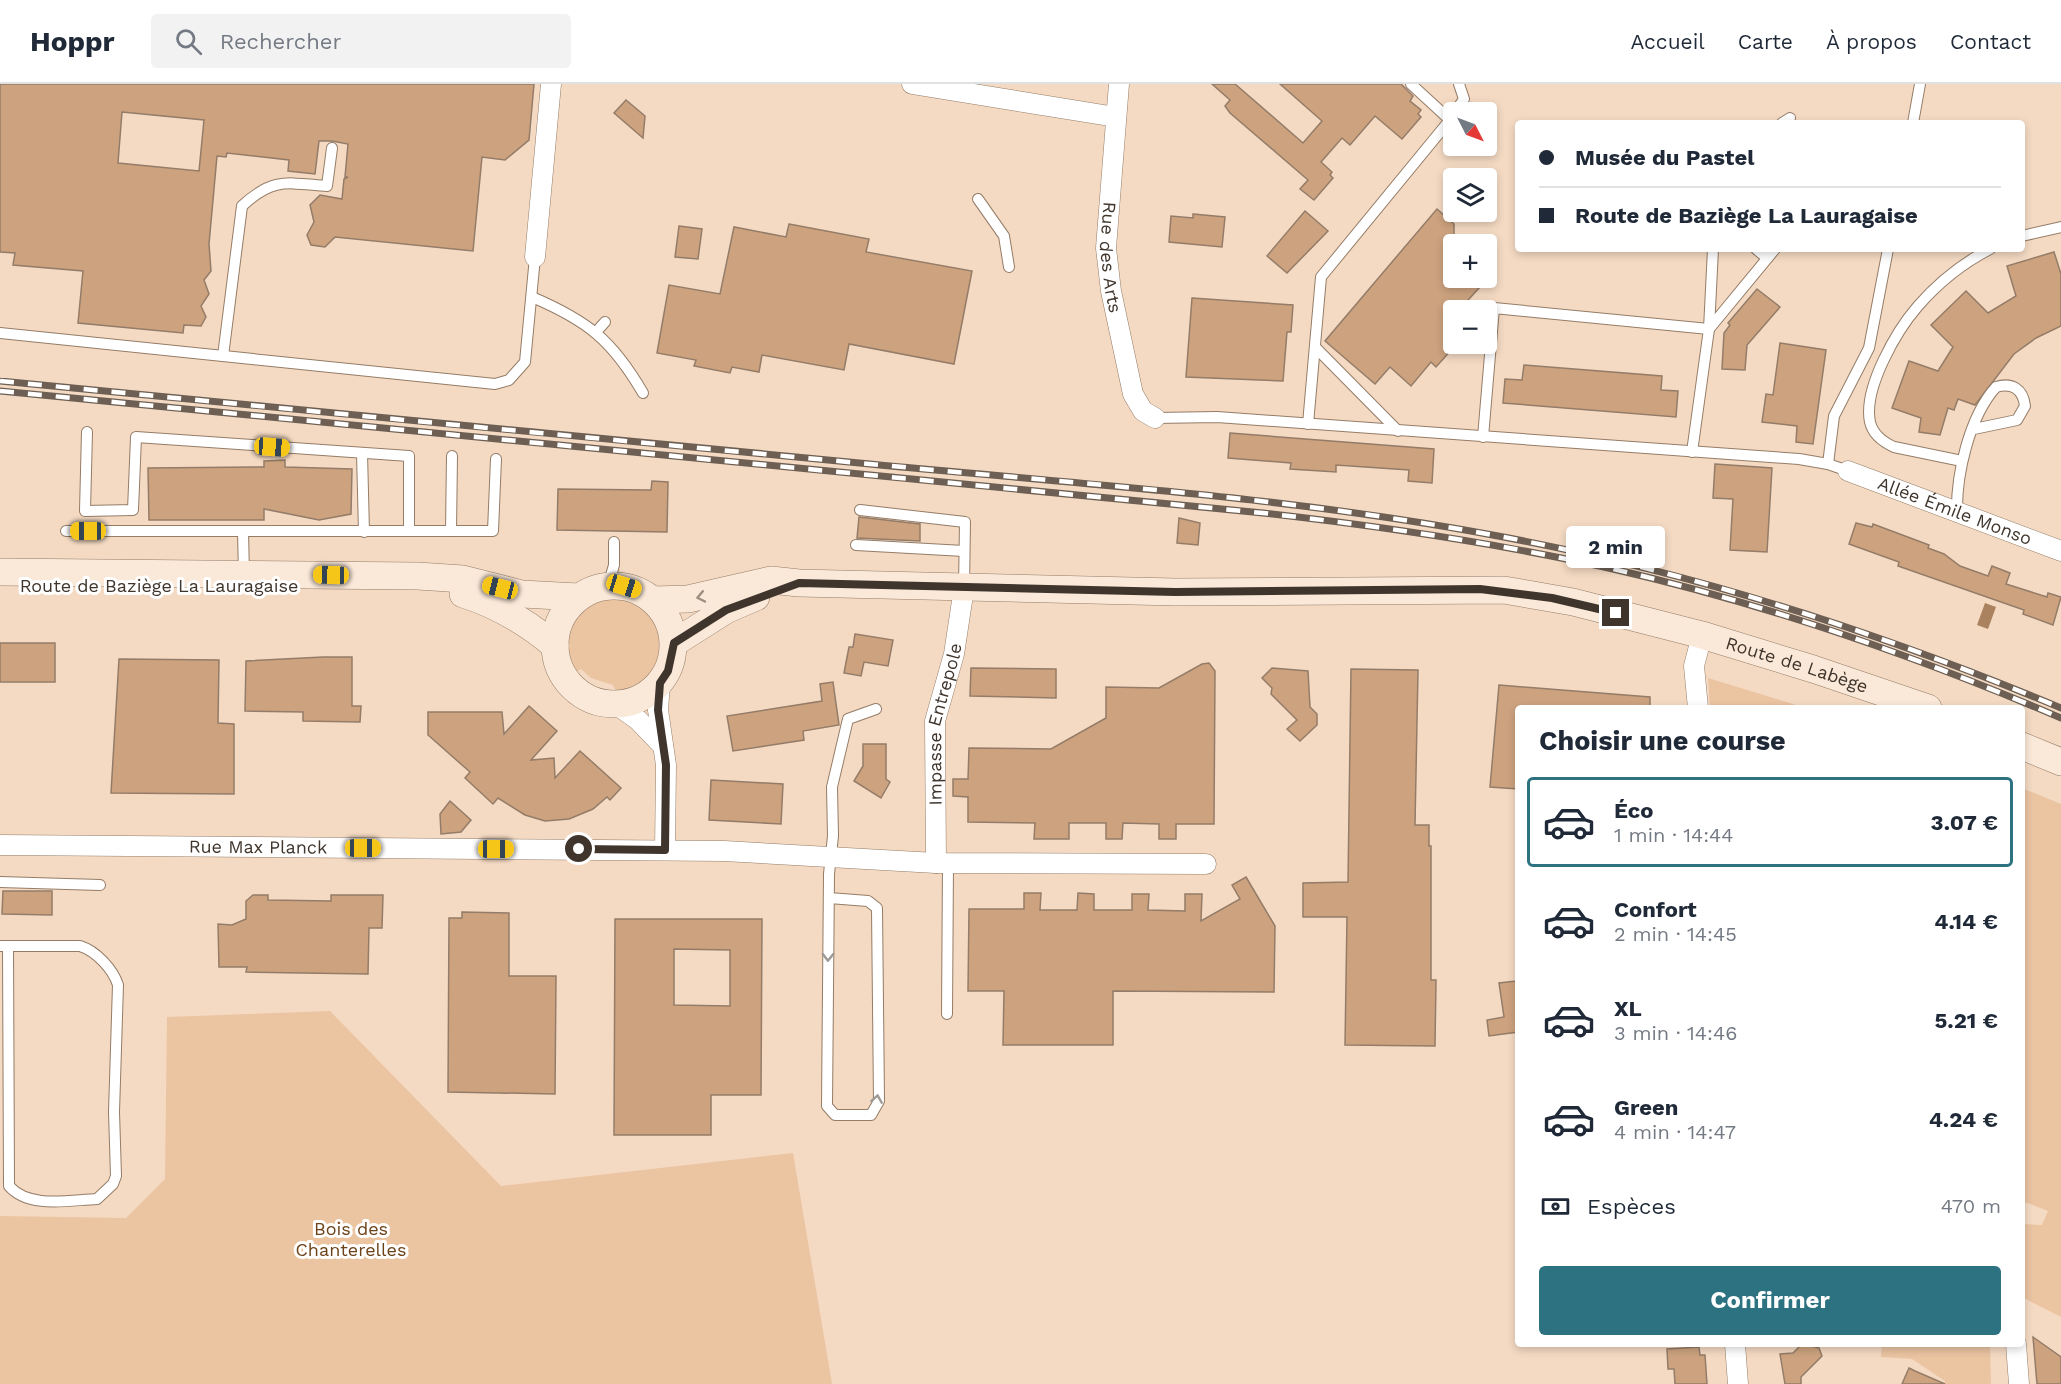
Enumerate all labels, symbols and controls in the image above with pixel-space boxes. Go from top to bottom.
search box [151,14,571,68]
text: Hoppr [30,25,115,58]
icon: search [172,25,205,58]
text: Rechercher [220,29,341,54]
text: Accueil [1630,29,1705,54]
text: Carte [1738,29,1793,54]
text: À propos [1826,29,1917,54]
text: Contact [1950,29,2031,54]
north arrow [1443,102,1497,156]
map controls [1443,102,1497,354]
text: Musée du Pastel [1575,145,1754,170]
button: layers [1443,168,1497,222]
street label: Rue des Arts [1096,201,1126,315]
text: Route de Baziège La Lauragaise [1575,203,1918,228]
button: + [1443,234,1497,288]
button: − [1443,300,1497,354]
car [253,437,291,457]
street label: Allée Émile Monso [1875,472,2035,549]
car [70,522,106,540]
callout: 2 min [1566,526,1666,568]
text: 2 min [1588,535,1643,559]
car [313,566,349,584]
car [604,572,644,600]
street label: Route de Baziège La Lauragaise [20,575,298,596]
car [480,575,520,601]
one-way arrow [696,589,706,602]
route end [1602,599,1629,626]
street label: Route de Labège [1723,632,1871,697]
street label: Impasse Entrepole [923,642,966,806]
text: Choisir une course [1539,725,1786,757]
icon: car [1542,795,1596,849]
text: Éco [1614,798,1653,823]
text: 3.07 € [1931,810,1998,835]
text: 1 min · 14:44 [1614,823,1734,847]
route start [565,835,592,862]
street label: Rue Max Planck [189,836,327,858]
car [345,839,381,857]
car [478,840,514,858]
icon: car [1542,894,1596,948]
text: Confort [1614,897,1697,922]
text: 4.14 € [1934,909,1998,934]
text: 2 min · 14:45 [1614,922,1737,946]
one-way arrow [822,952,835,961]
icon: car [1542,993,1596,1047]
text: XL [1614,996,1642,1021]
text: 5.21 € [1934,1008,1998,1033]
text: 3 min · 14:46 [1614,1021,1737,1045]
icon: car [1542,1092,1596,1146]
one-way arrow [871,1094,883,1104]
text: Green [1614,1095,1678,1120]
text: 4.24 € [1929,1107,1998,1132]
text: 4 min · 14:47 [1614,1120,1736,1144]
icon: cash [1539,1190,1572,1223]
text: Espèces [1587,1194,1676,1219]
text: 470 m [1941,1194,2001,1218]
park label: Bois des Chanterelles [296,1218,406,1260]
button: Confirmer [1539,1266,2001,1335]

